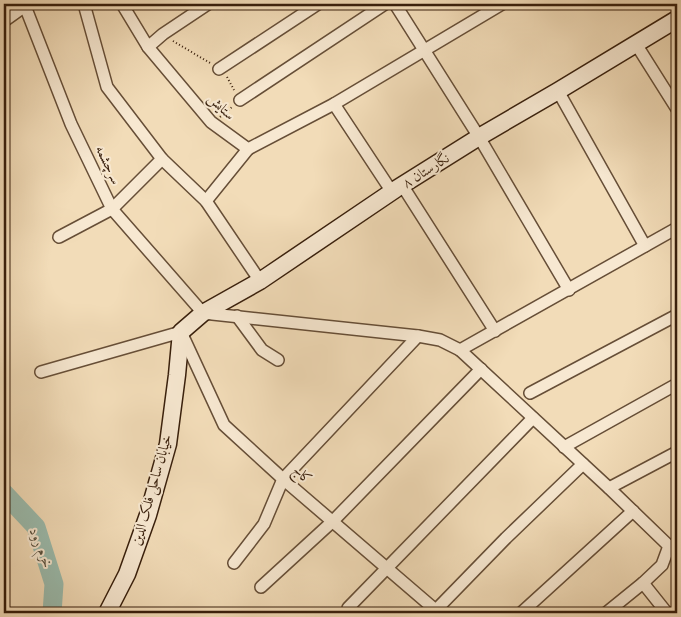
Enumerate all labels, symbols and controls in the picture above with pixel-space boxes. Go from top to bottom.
street label: ستایش [204,90,238,124]
street label: سرچشمه [91,142,125,188]
street label: نگارستان ۸ [399,149,453,192]
street label: خیابان ساحلی فلک الدین [128,432,176,548]
street label: کاج [287,462,315,491]
water label: خرم رود [22,525,57,572]

